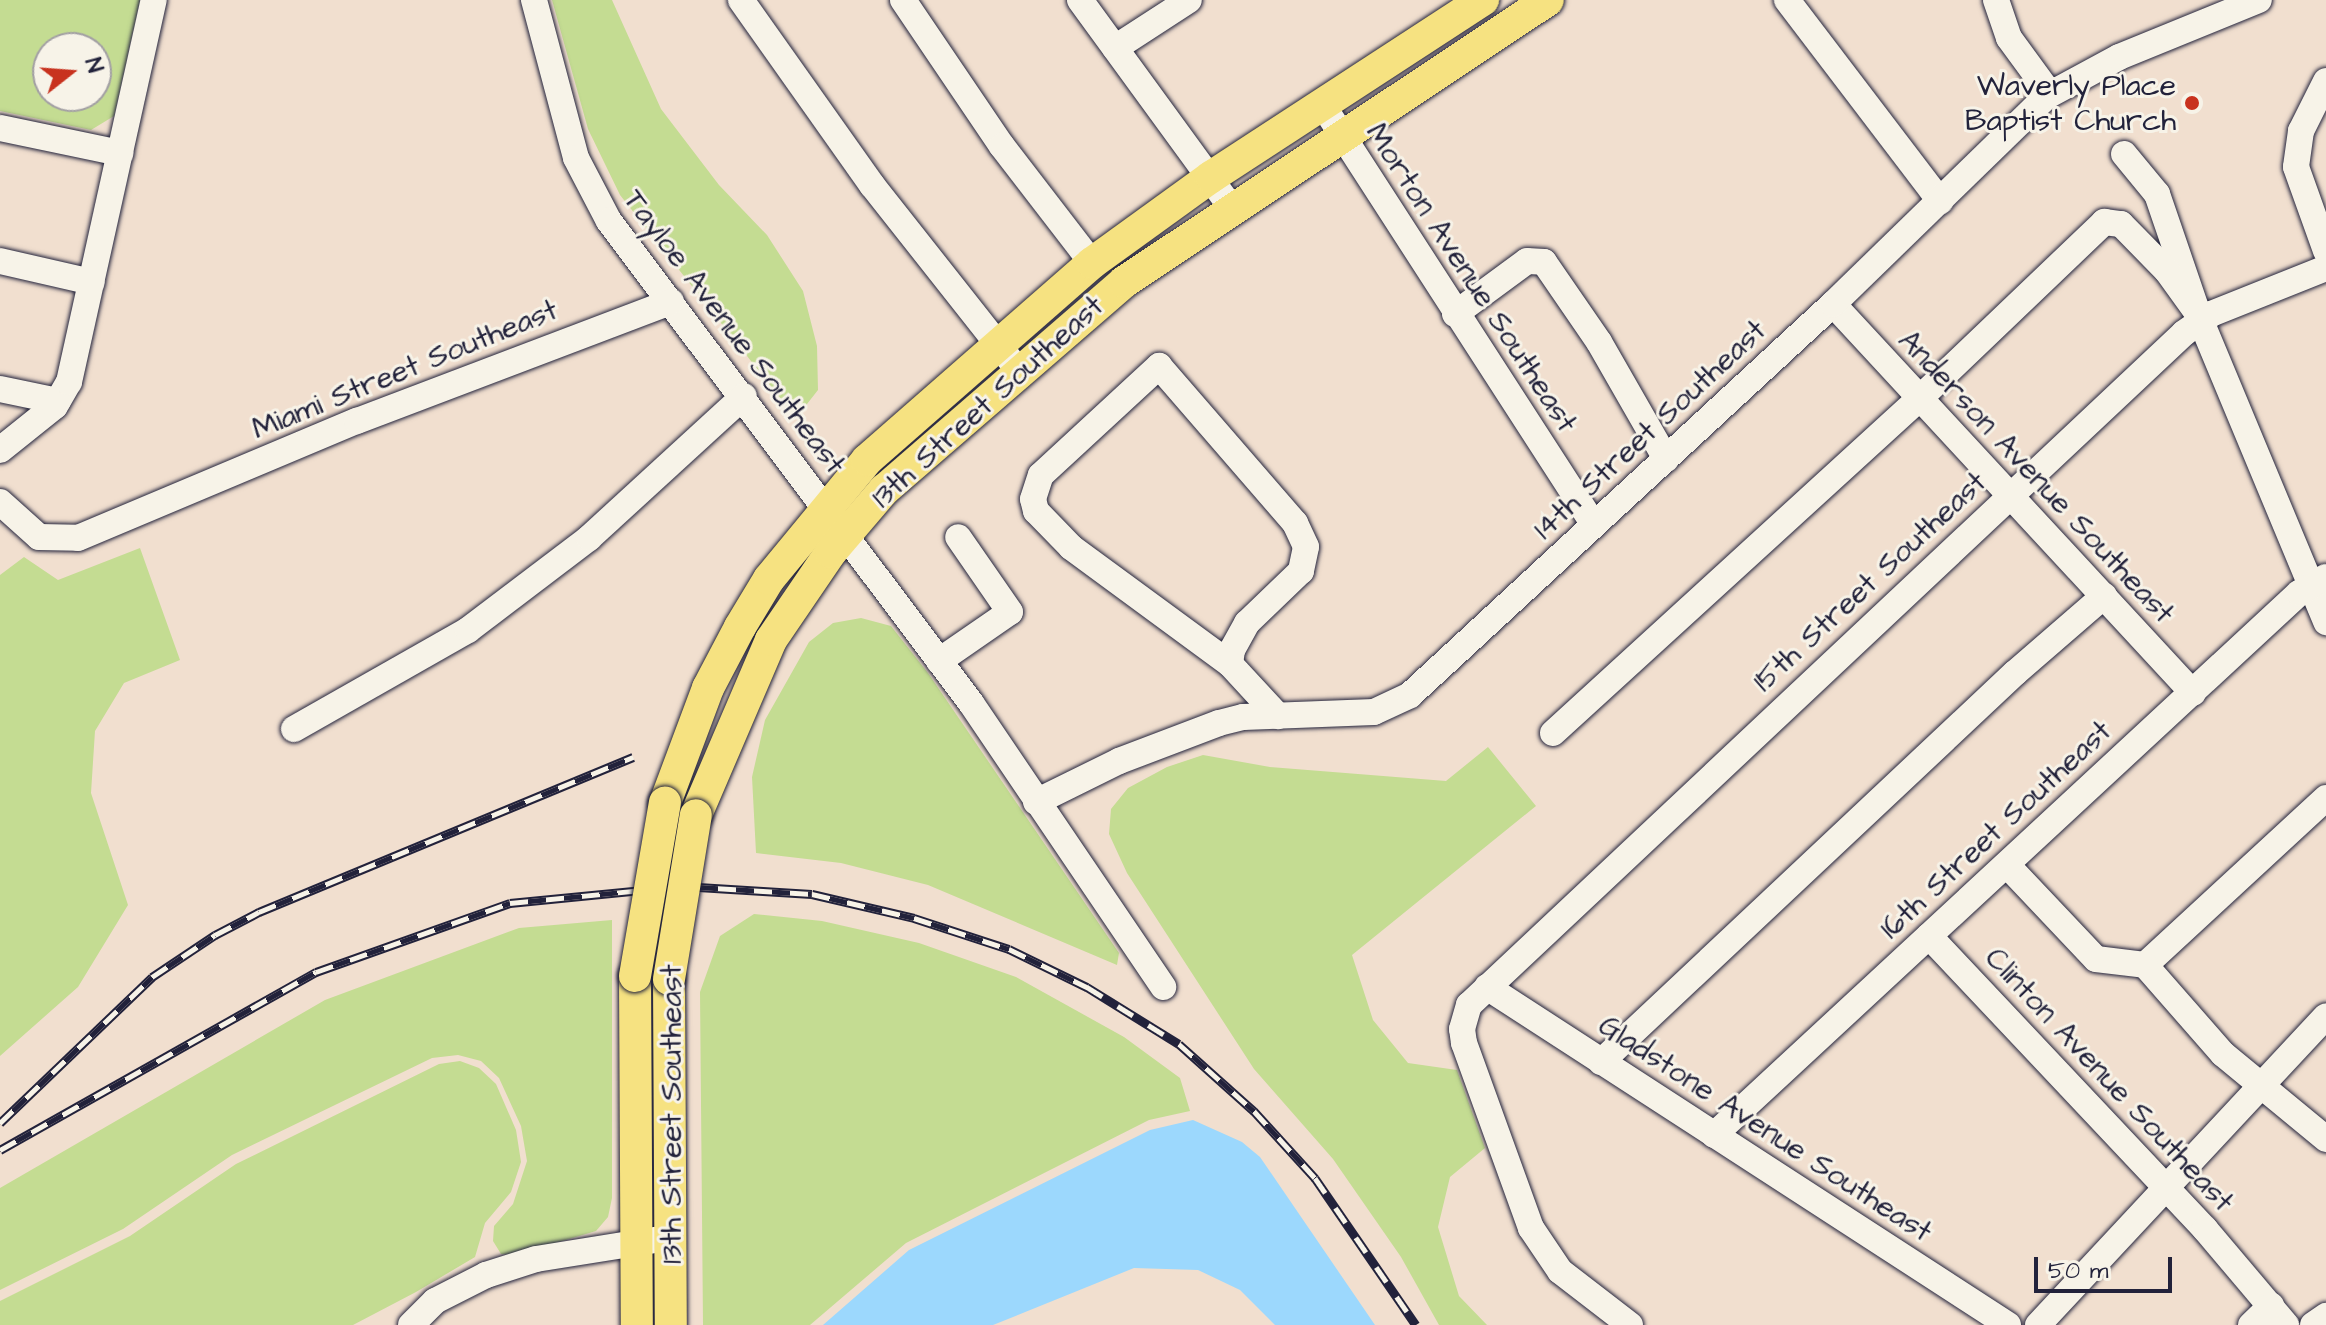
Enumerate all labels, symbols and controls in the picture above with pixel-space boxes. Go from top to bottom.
north arrow [32,32,112,112]
text: N [77,54,110,77]
place label: Waverly Place Baptist Church [1965,68,2176,138]
marker: Waverly Place Baptist Church [2183,94,2201,112]
street label: Morton Avenue Southeast [1358,117,1584,439]
street label: Tayloe Avenue Southeast [615,183,853,481]
street label: 13th Street Southeast [865,288,1111,516]
street label: Miami Street Southeast [247,292,563,448]
street label: 14th Street Southeast [1526,313,1774,547]
street label: Anderson Avenue Southeast [1891,323,2181,631]
street label: 15th Street Southeast [1746,465,1994,699]
street label: 16th Street Southeast [1873,713,2119,947]
street label: Clinton Avenue Southeast [1977,940,2241,1220]
street label: 13th Street Southeast [654,964,690,1264]
street label: Gladstone Avenue Southeast [1592,1008,1938,1250]
scale bar [2038,1241,2176,1291]
text: 50 m [2048,1254,2108,1288]

